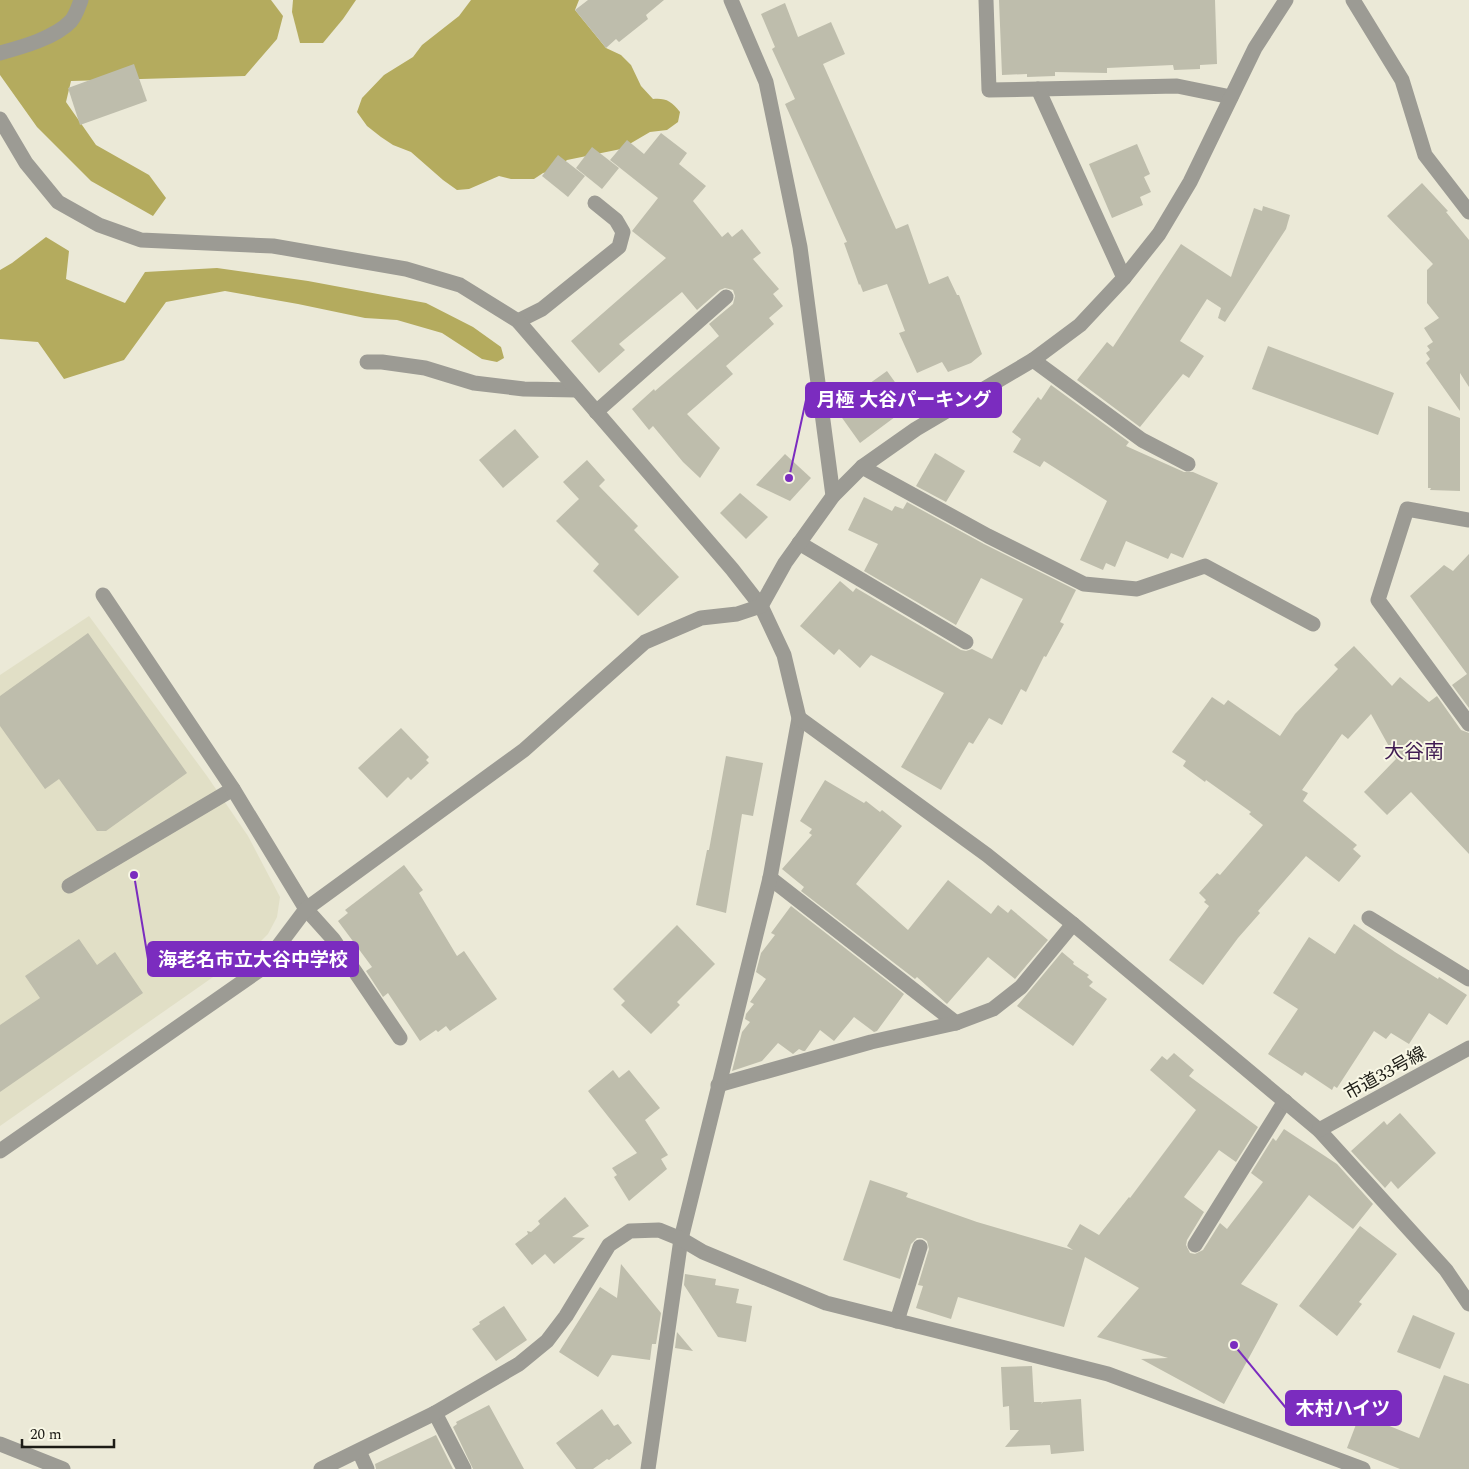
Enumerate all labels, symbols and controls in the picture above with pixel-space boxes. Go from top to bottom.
callout: 月極 大谷パーキング [806,383,1001,417]
text: 月極 大谷パーキング [816,386,992,415]
district label: 大谷南 [1384,737,1444,767]
callout: 海老名市立大谷中学校 [148,942,358,976]
text: 海老名市立大谷中学校 [158,946,348,975]
street label: 市道33号線 [1339,1040,1431,1107]
callout: 木村ハイツ [1286,1391,1401,1425]
text: 木村ハイツ [1296,1395,1390,1424]
scale bar [22,1416,115,1448]
text: 20 m [30,1423,62,1446]

